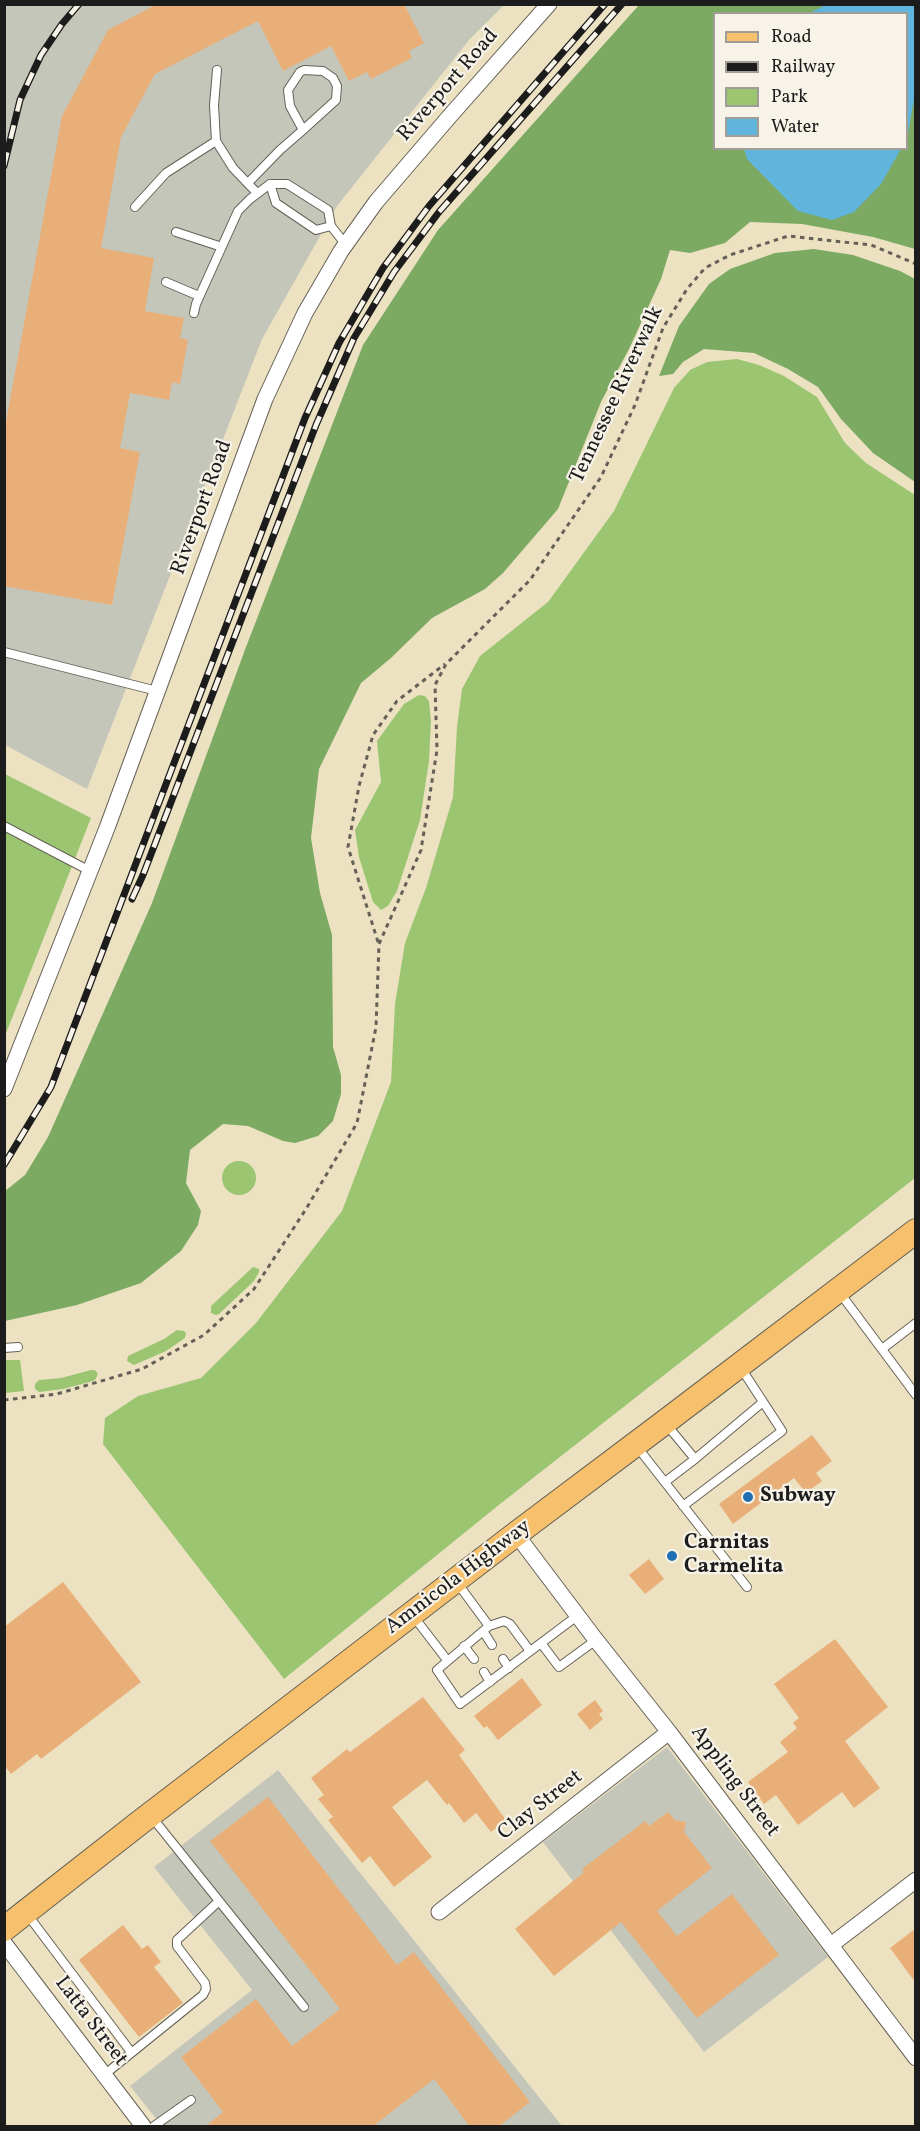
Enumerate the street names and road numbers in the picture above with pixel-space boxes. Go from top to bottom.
street label: Riverport Road [393,24,505,148]
street label: Tennessee Riverwalk [566,302,670,488]
street label: Riverport Road [167,437,239,579]
street label: Amnicola Highway [381,1515,537,1641]
street label: Appling Street [684,1721,784,1843]
street label: Clay Street [494,1765,588,1847]
street label: Latta Street [48,1972,132,2072]

